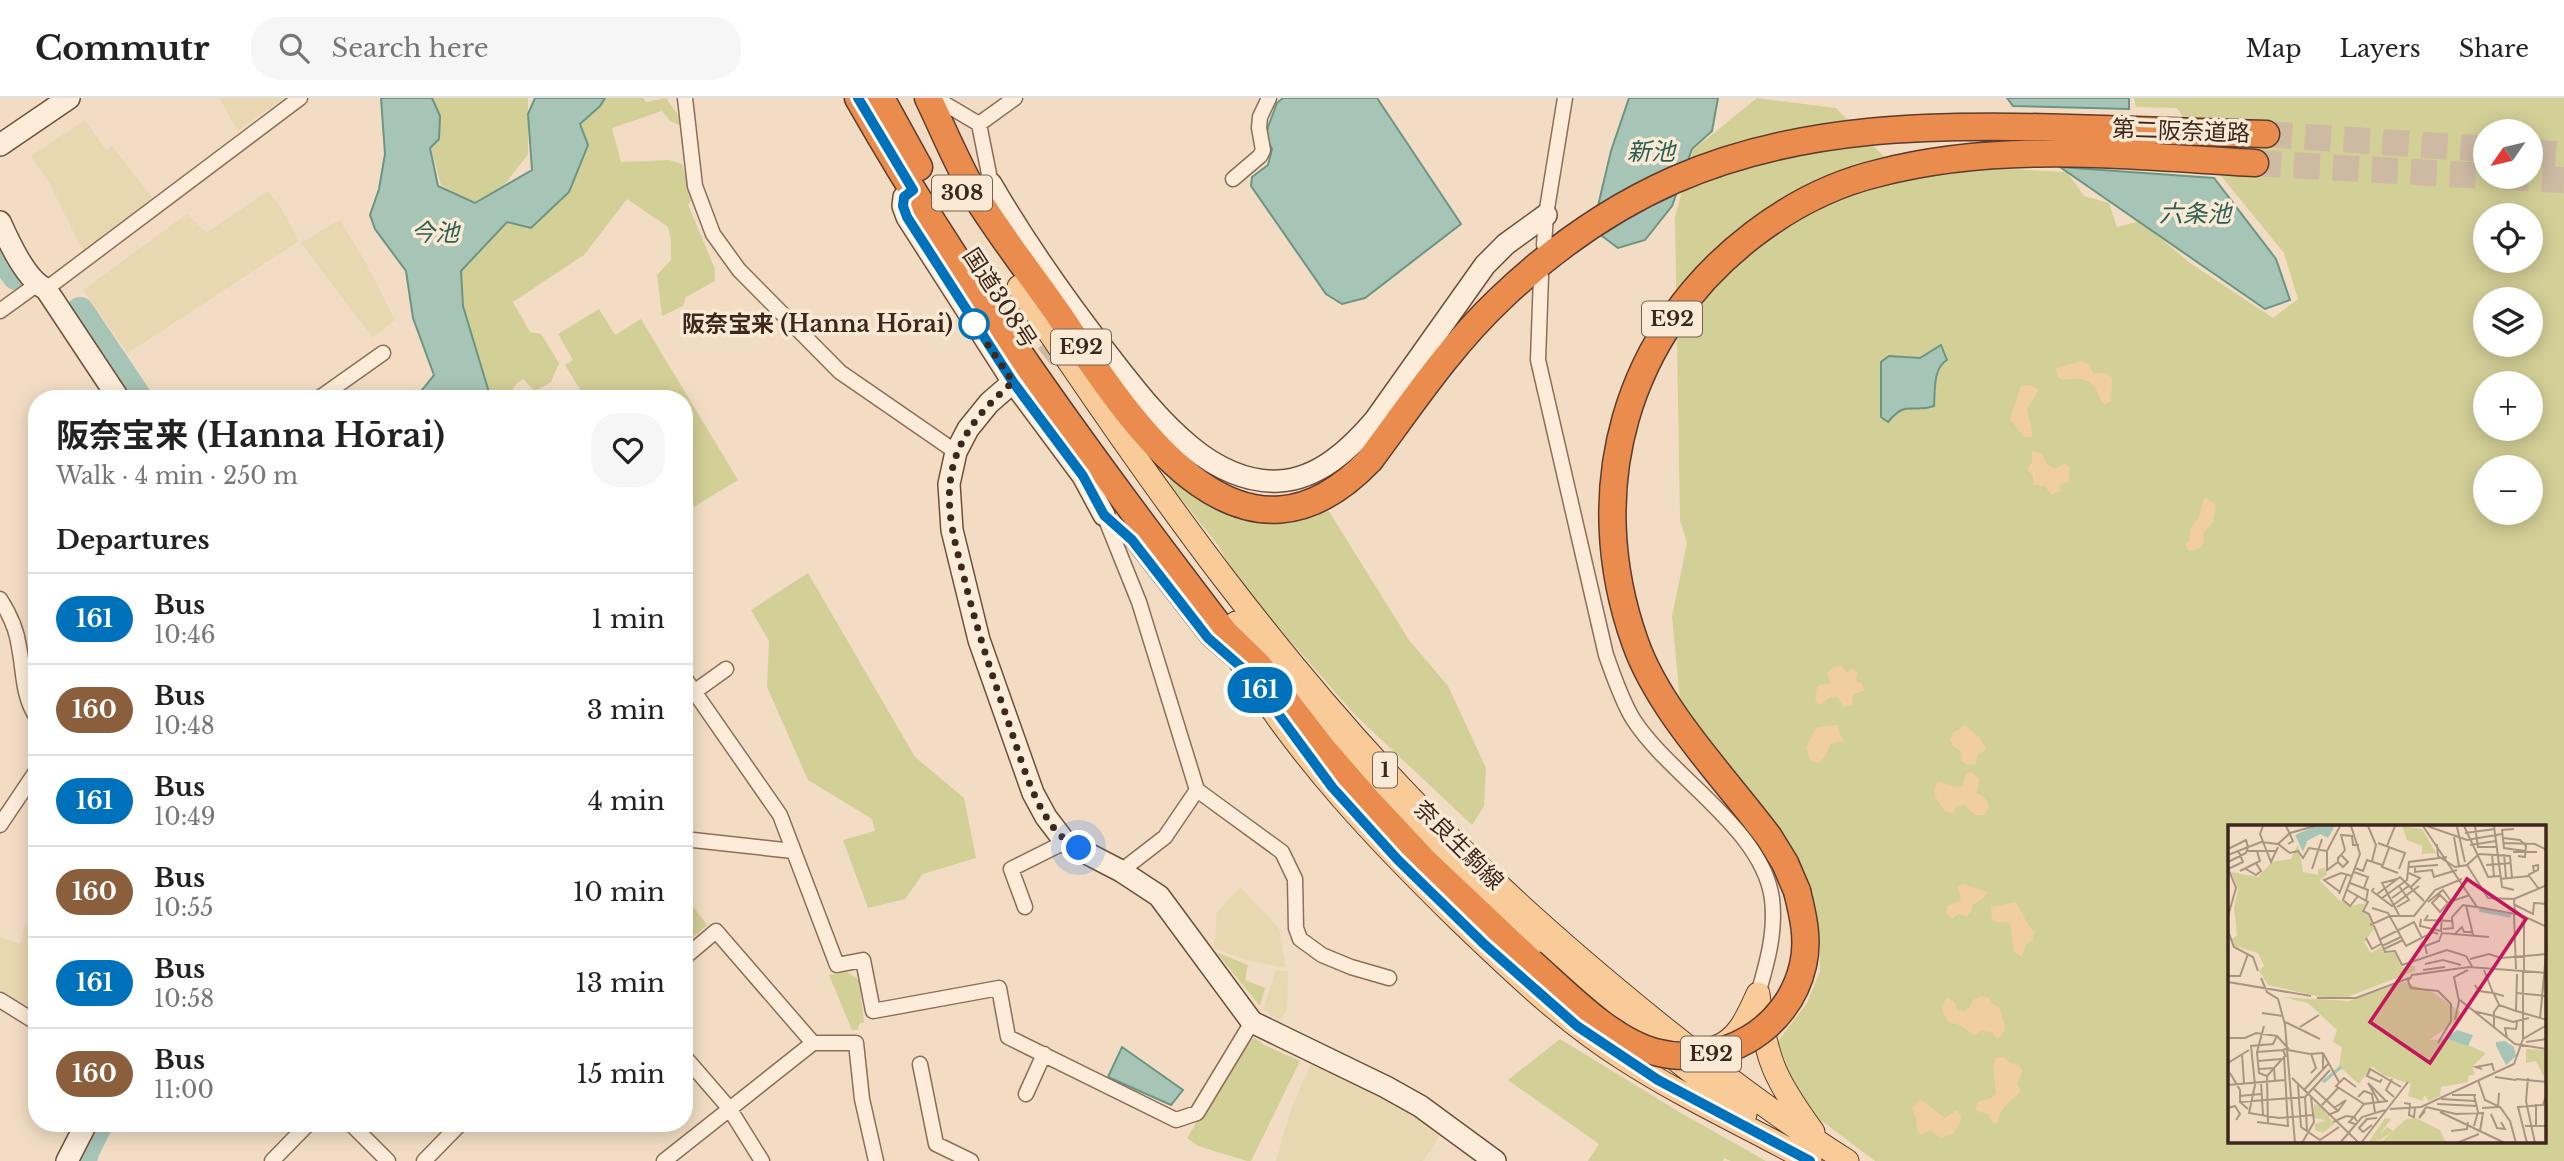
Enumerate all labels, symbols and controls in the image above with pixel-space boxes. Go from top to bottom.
search box [251,17,741,80]
text: Commutr [35,28,209,69]
icon: search [275,29,313,67]
text: Search here [331,32,489,64]
text: Map [2246,34,2302,63]
text: Layers [2340,34,2421,63]
text: Share [2459,34,2529,63]
street label: 第二阪奈道路 [2112,115,2250,147]
north arrow [2473,119,2543,189]
map controls [2473,119,2543,525]
water label: 新池 [1627,137,1677,166]
road number: 308 [932,176,992,210]
water label: 六条池 [2159,199,2233,228]
button: locate [2473,203,2543,273]
water label: 今池 [411,218,461,247]
street label: 国道308号 [957,243,1043,353]
button: layers [2473,287,2543,357]
road number: E92 [1642,302,1702,336]
marker: 阪奈宝来 (Hanna Hōrai) [959,309,989,339]
place label: 阪奈宝来 (Hanna Hōrai) [682,310,953,338]
road number: E92 [1051,330,1111,364]
button: + [2473,371,2543,441]
button: heart [591,413,665,487]
text: 阪奈宝来 (Hanna Hōrai) [56,415,445,456]
button: − [2473,455,2543,525]
text: Walk · 4 min · 250 m [56,462,298,490]
text: Departures [56,524,210,556]
text: Bus [154,589,205,621]
text: 1 min [591,603,665,635]
text: 161 [76,604,113,633]
text: 10:46 [154,621,215,649]
line badge: 161 [1220,667,1300,713]
text: 161 [1241,675,1279,704]
text: Bus [154,680,205,712]
text: 3 min [587,694,665,726]
text: 160 [72,695,117,724]
text: 10:48 [154,712,215,740]
road number: 1 [1373,752,1397,788]
text: Bus [154,771,205,803]
text: 4 min [588,785,665,817]
text: 161 [76,786,113,815]
street label: 奈良生駒線 [1408,794,1510,896]
text: 10:49 [154,803,215,831]
inset map [2228,825,2546,1144]
your location [1061,830,1096,865]
text: Bus [154,862,205,894]
text: 10 min [573,876,665,908]
text: 160 [72,877,117,906]
text: 10:55 [154,894,213,922]
text: Bus [154,953,205,985]
text: 13 min [575,967,665,999]
text: 161 [76,968,113,997]
text: 10:58 [154,985,214,1013]
road number: E92 [1681,1037,1741,1072]
text: Bus [154,1044,205,1076]
text: 15 min [576,1058,665,1090]
text: 160 [72,1059,117,1088]
text: 11:00 [154,1076,214,1104]

